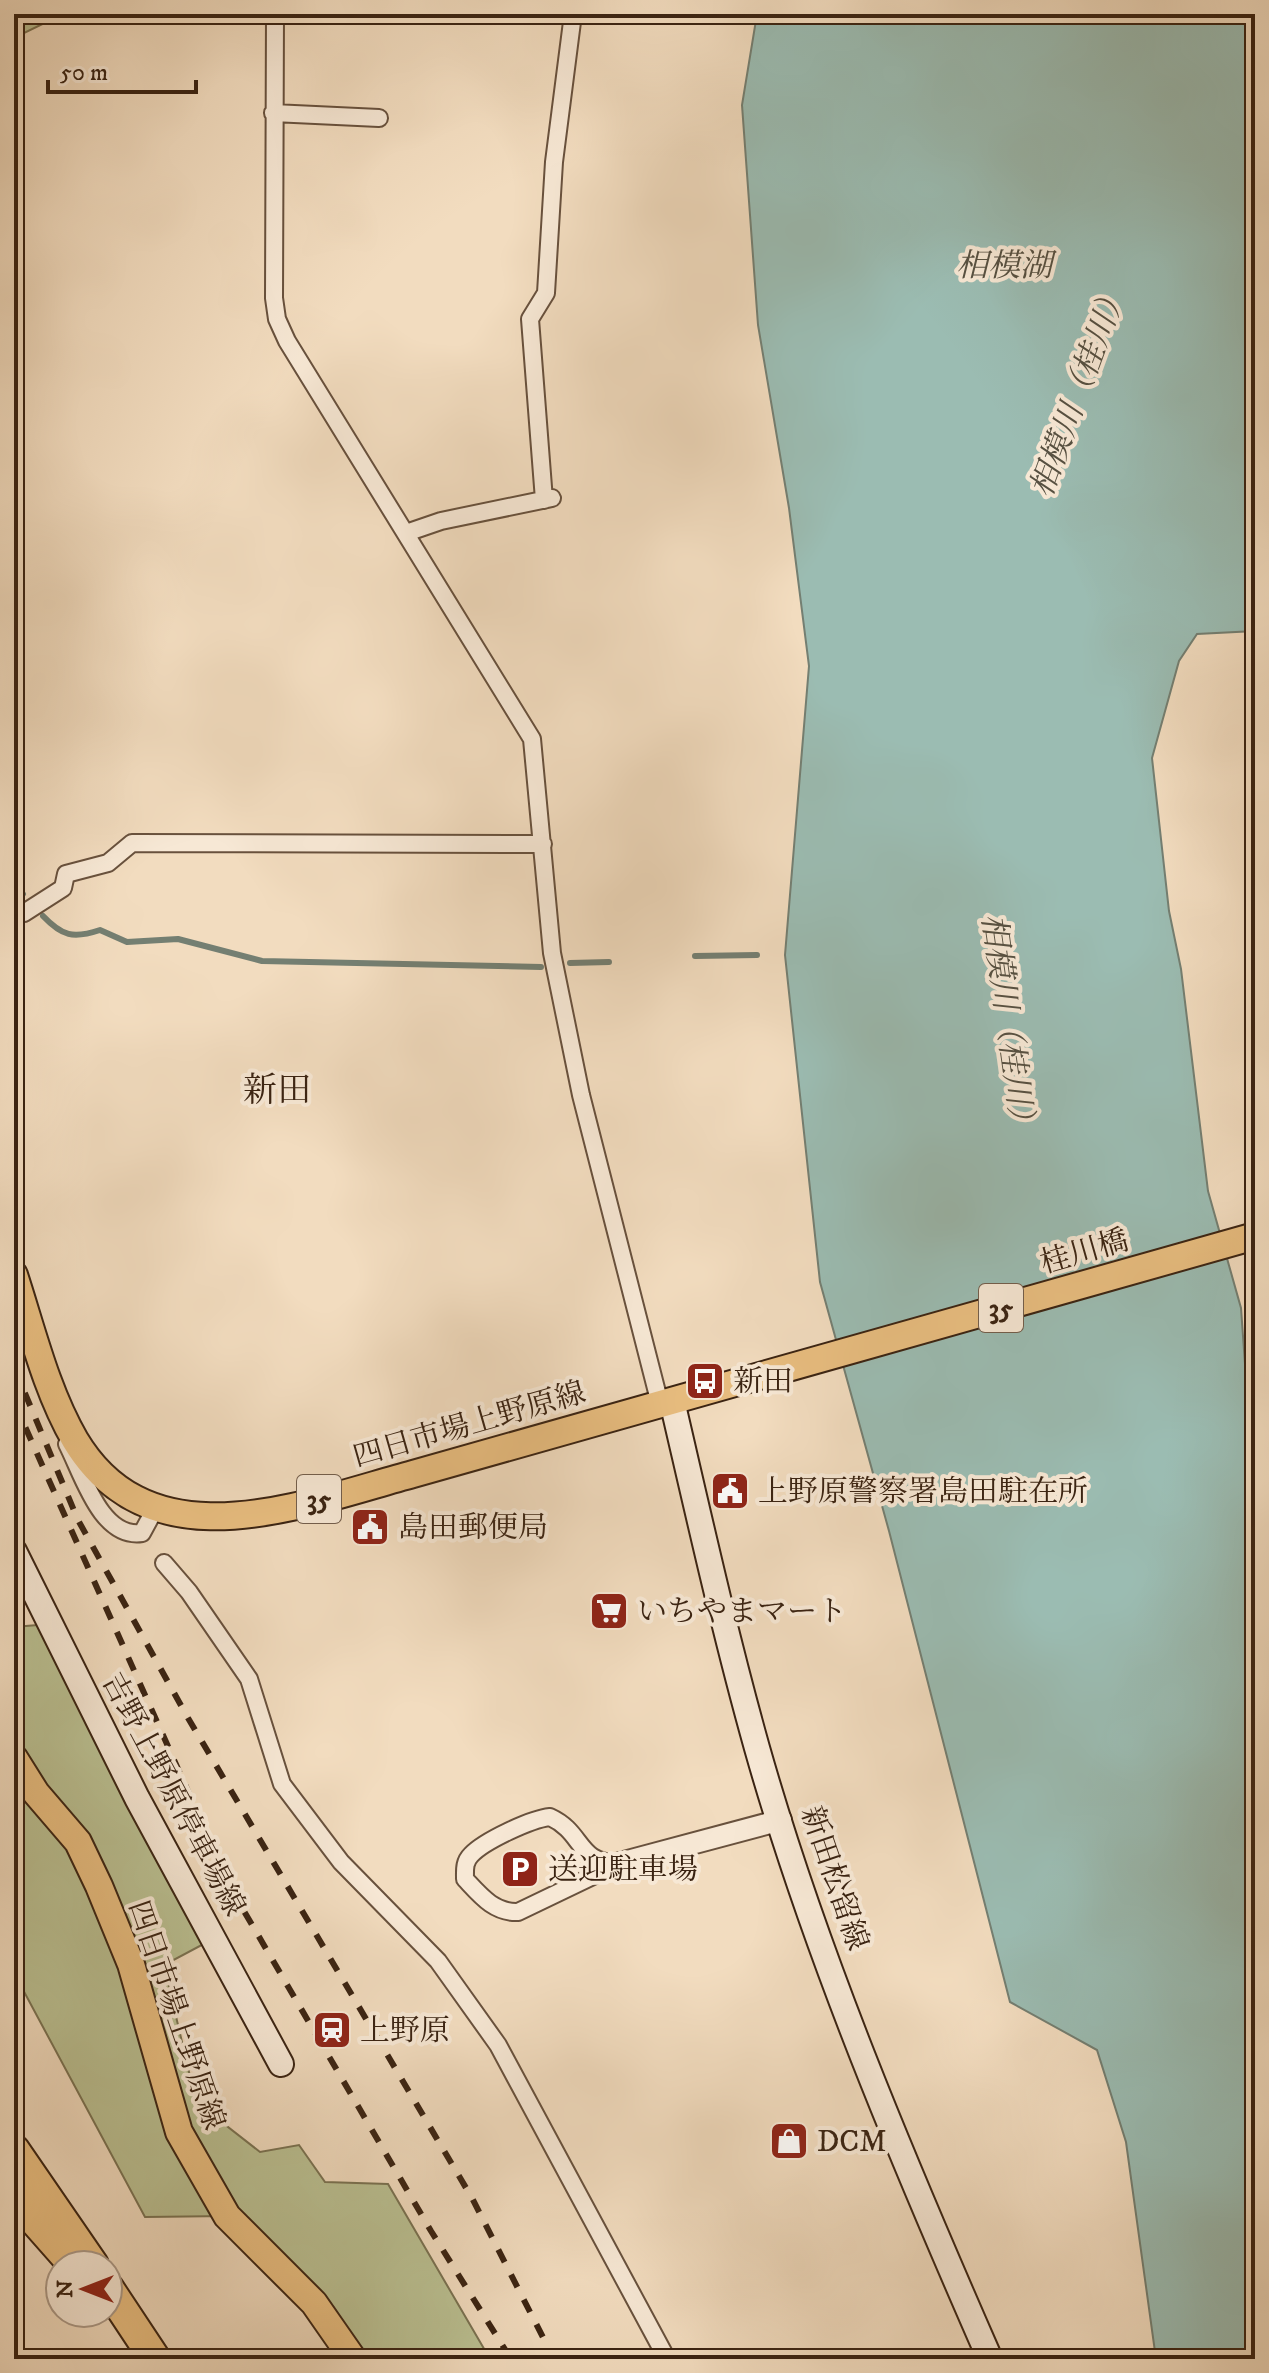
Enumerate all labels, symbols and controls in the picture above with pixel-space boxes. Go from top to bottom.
scale bar [48,44,196,94]
text: 50 m [60,58,108,88]
water label: 相模湖 [956,247,1057,287]
water label: 相模川（桂川） [1023,279,1137,503]
water label: 相模川（桂川） [972,912,1042,1139]
district label: 新田 [243,1070,311,1112]
street label: 桂川橋 [1036,1222,1133,1283]
road number: 35 [979,1284,1023,1332]
bus stop icon: 新田 [684,1360,726,1402]
place label: 新田 [733,1364,793,1401]
street label: 四日市場上野原線 [349,1375,590,1476]
public building icon: 上野原警察署島田駐在所 [709,1470,751,1512]
place label: 上野原警察署島田駐在所 [758,1474,1088,1511]
road number: 35 [297,1475,341,1523]
public building icon: 島田郵便局 [349,1506,391,1548]
place label: 島田郵便局 [398,1510,548,1547]
supermarket icon: いちやまマート [588,1590,630,1632]
place label: いちやまマート [637,1594,847,1631]
street label: 吉野上野原停車場線 [93,1667,252,1923]
street label: 新田松留線 [792,1802,875,1955]
parking icon: 送迎駐車場 [499,1848,541,1890]
place label: 送迎駐車場 [548,1852,698,1889]
street label: 四日市場上野原線 [119,1896,232,2135]
station icon: 上野原 [311,2009,353,2051]
place label: 上野原 [360,2013,450,2050]
shop icon: DCM [768,2120,810,2162]
place label: DCM [817,2124,887,2161]
north arrow [44,2249,124,2329]
text: N [52,2280,79,2298]

